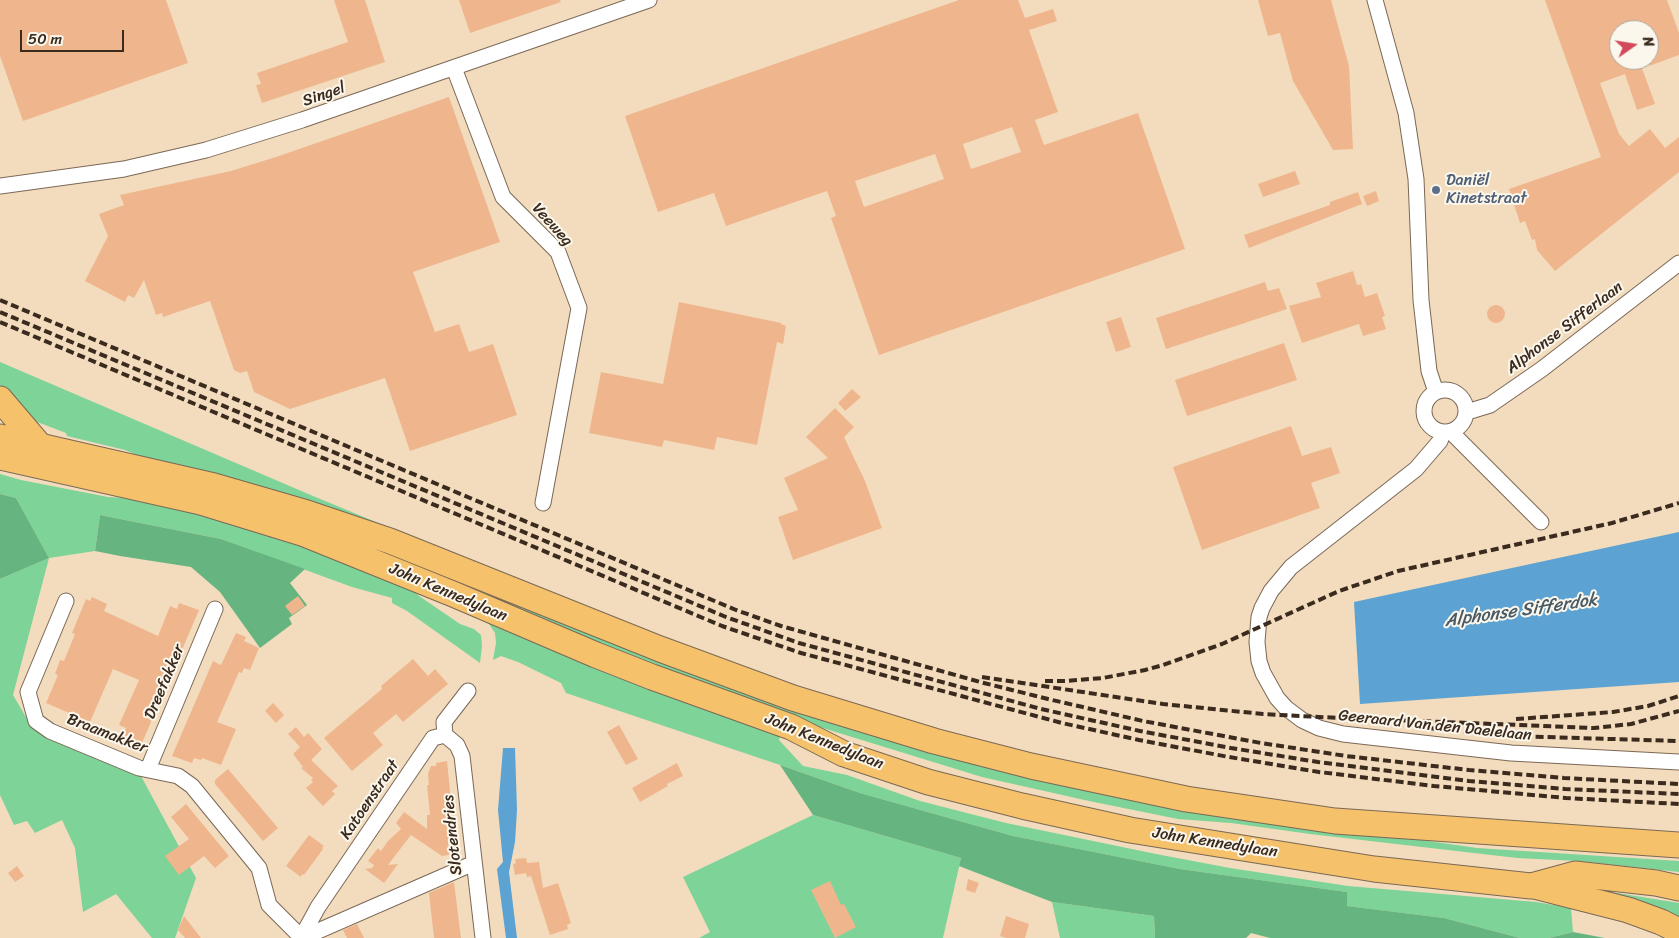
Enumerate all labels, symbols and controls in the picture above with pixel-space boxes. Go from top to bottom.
scale bar [22,20,126,52]
north arrow [1609,20,1659,70]
text: 50 m [28,26,62,52]
text: N [1635,34,1661,49]
street label: Singel [300,79,348,111]
place label: Daniël Kinetstraat [1446,171,1527,209]
marker: Daniël Kinetstraat [1430,184,1442,196]
street label: Veeweg [528,199,576,251]
street label: Alphonse Sifferlaan [1503,278,1627,378]
street label: John Kennedylaan [386,559,510,627]
water label: Alphonse Sifferdok [1443,590,1599,632]
street label: Dreefakker [141,642,189,722]
street label: Geeraard Van den Daelelaan [1337,706,1533,746]
street label: John Kennedylaan [762,709,886,775]
street label: Braamakker [64,710,150,758]
street label: Katoenstraat [336,757,404,843]
street label: Slotendries [439,794,467,876]
street label: John Kennedylaan [1151,824,1279,862]

